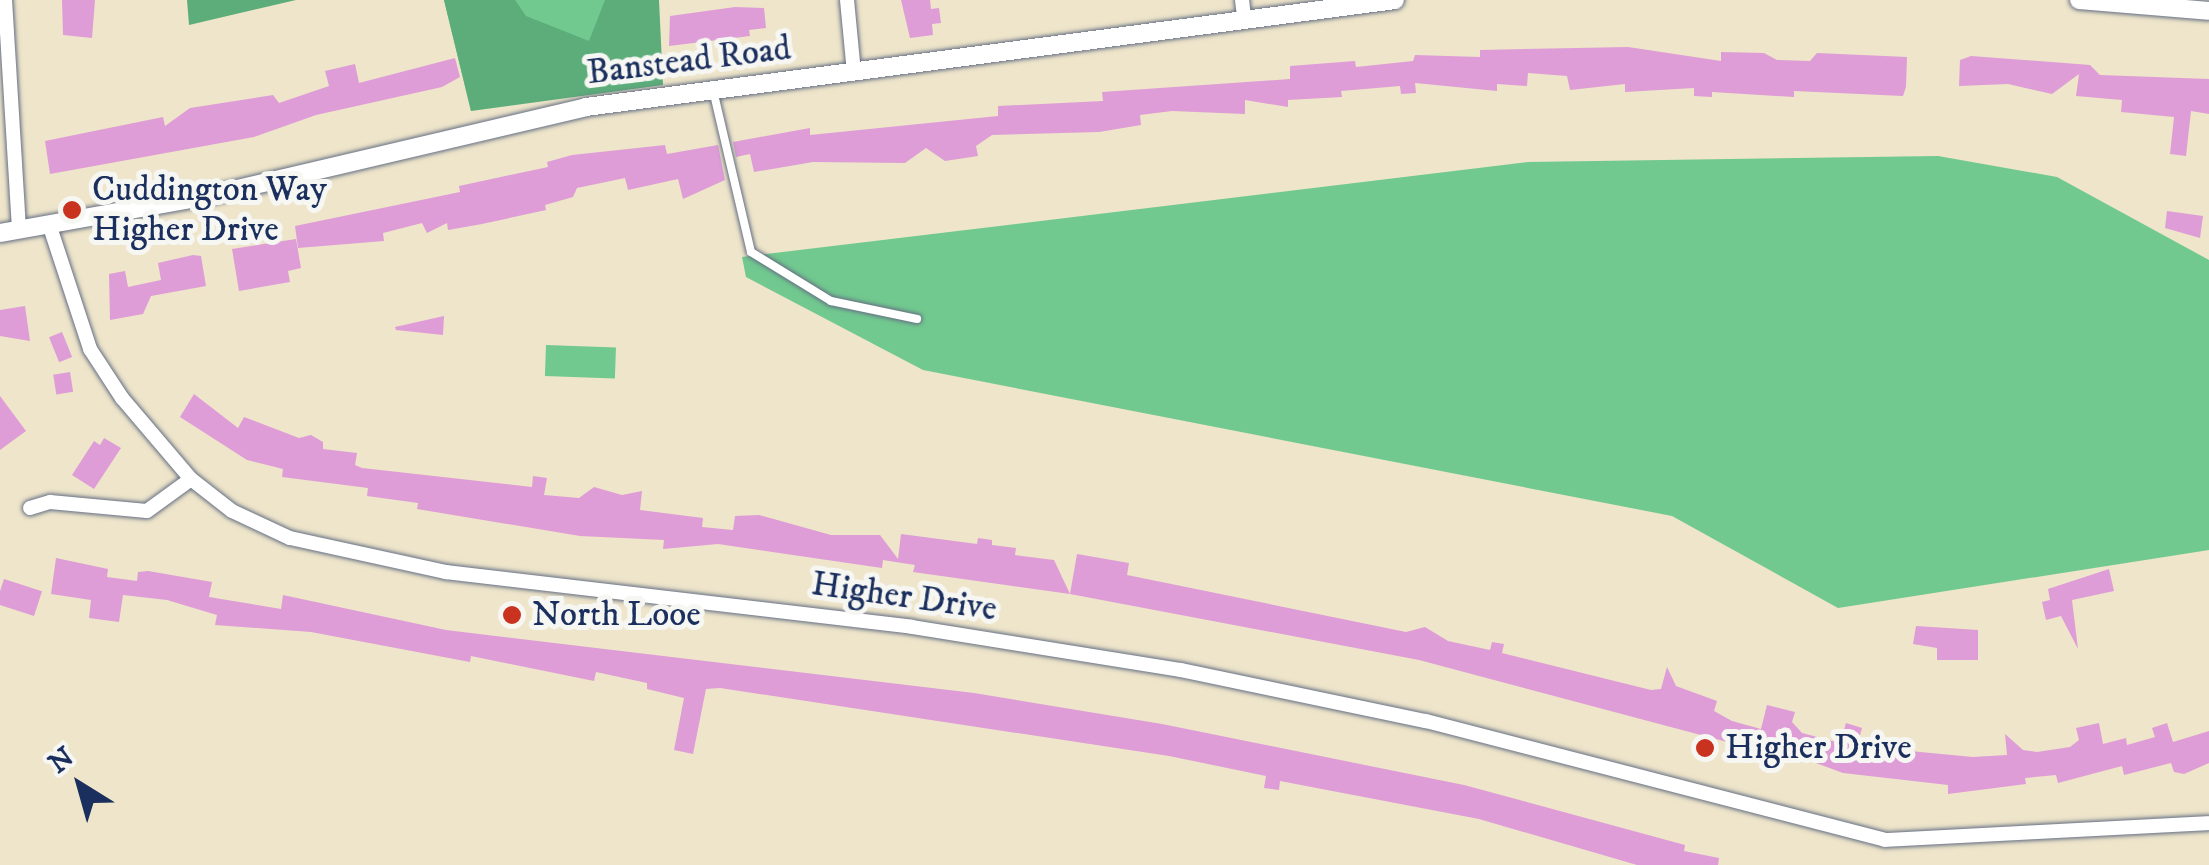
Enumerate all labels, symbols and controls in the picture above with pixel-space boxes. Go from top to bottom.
street label: Banstead Road [585,28,793,94]
place label: Cuddington Way Higher Drive [92,169,327,251]
marker: Cuddington Way Higher Drive [61,199,83,221]
street label: Higher Drive [809,563,999,631]
place label: North Looe [532,594,701,636]
marker: North Looe [501,604,523,626]
place label: Higher Drive [1725,727,1912,769]
north arrow [30,735,130,835]
marker: Higher Drive [1694,737,1716,759]
text: N [42,740,81,782]

